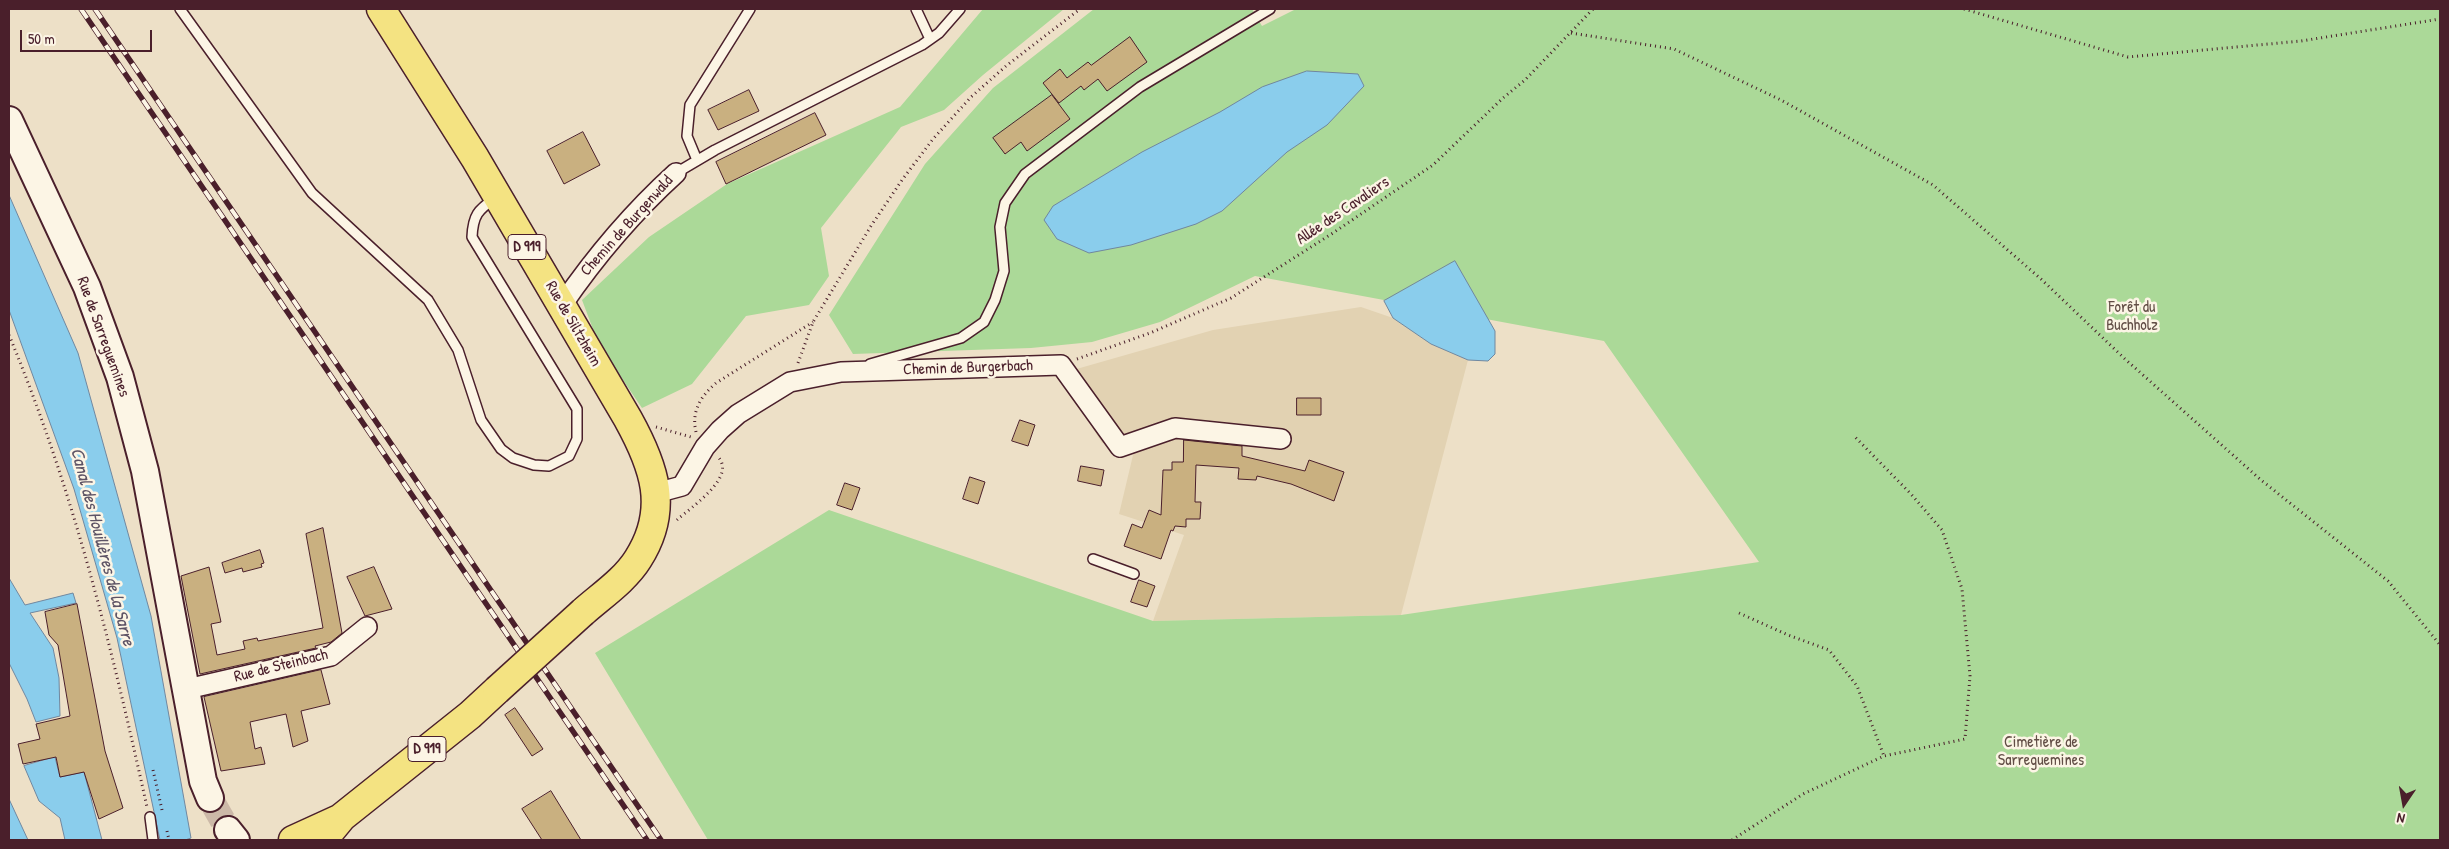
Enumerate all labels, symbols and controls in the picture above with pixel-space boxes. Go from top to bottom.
scale bar [22,20,155,52]
text: 50 m [28,28,55,49]
street label: Chemin de Burgenwald [577,172,677,280]
street label: Allée des Cavaliers [1293,173,1393,249]
road number: D 919 [508,234,546,260]
street label: Rue de Sarreguemines [72,274,134,400]
street label: Rue de Siltzheim [541,278,605,370]
park label: Forêt du Buchholz [2106,298,2158,336]
street label: Chemin de Burgerbach [903,356,1033,380]
water label: Canal des Houillères de la Sarre [65,446,139,648]
street label: Rue de Steinbach [232,645,330,687]
park label: Cimetière de Sarreguemines [1998,733,2084,771]
road number: D 919 [408,736,446,762]
north arrow [2379,779,2429,829]
text: N [2395,809,2406,829]

